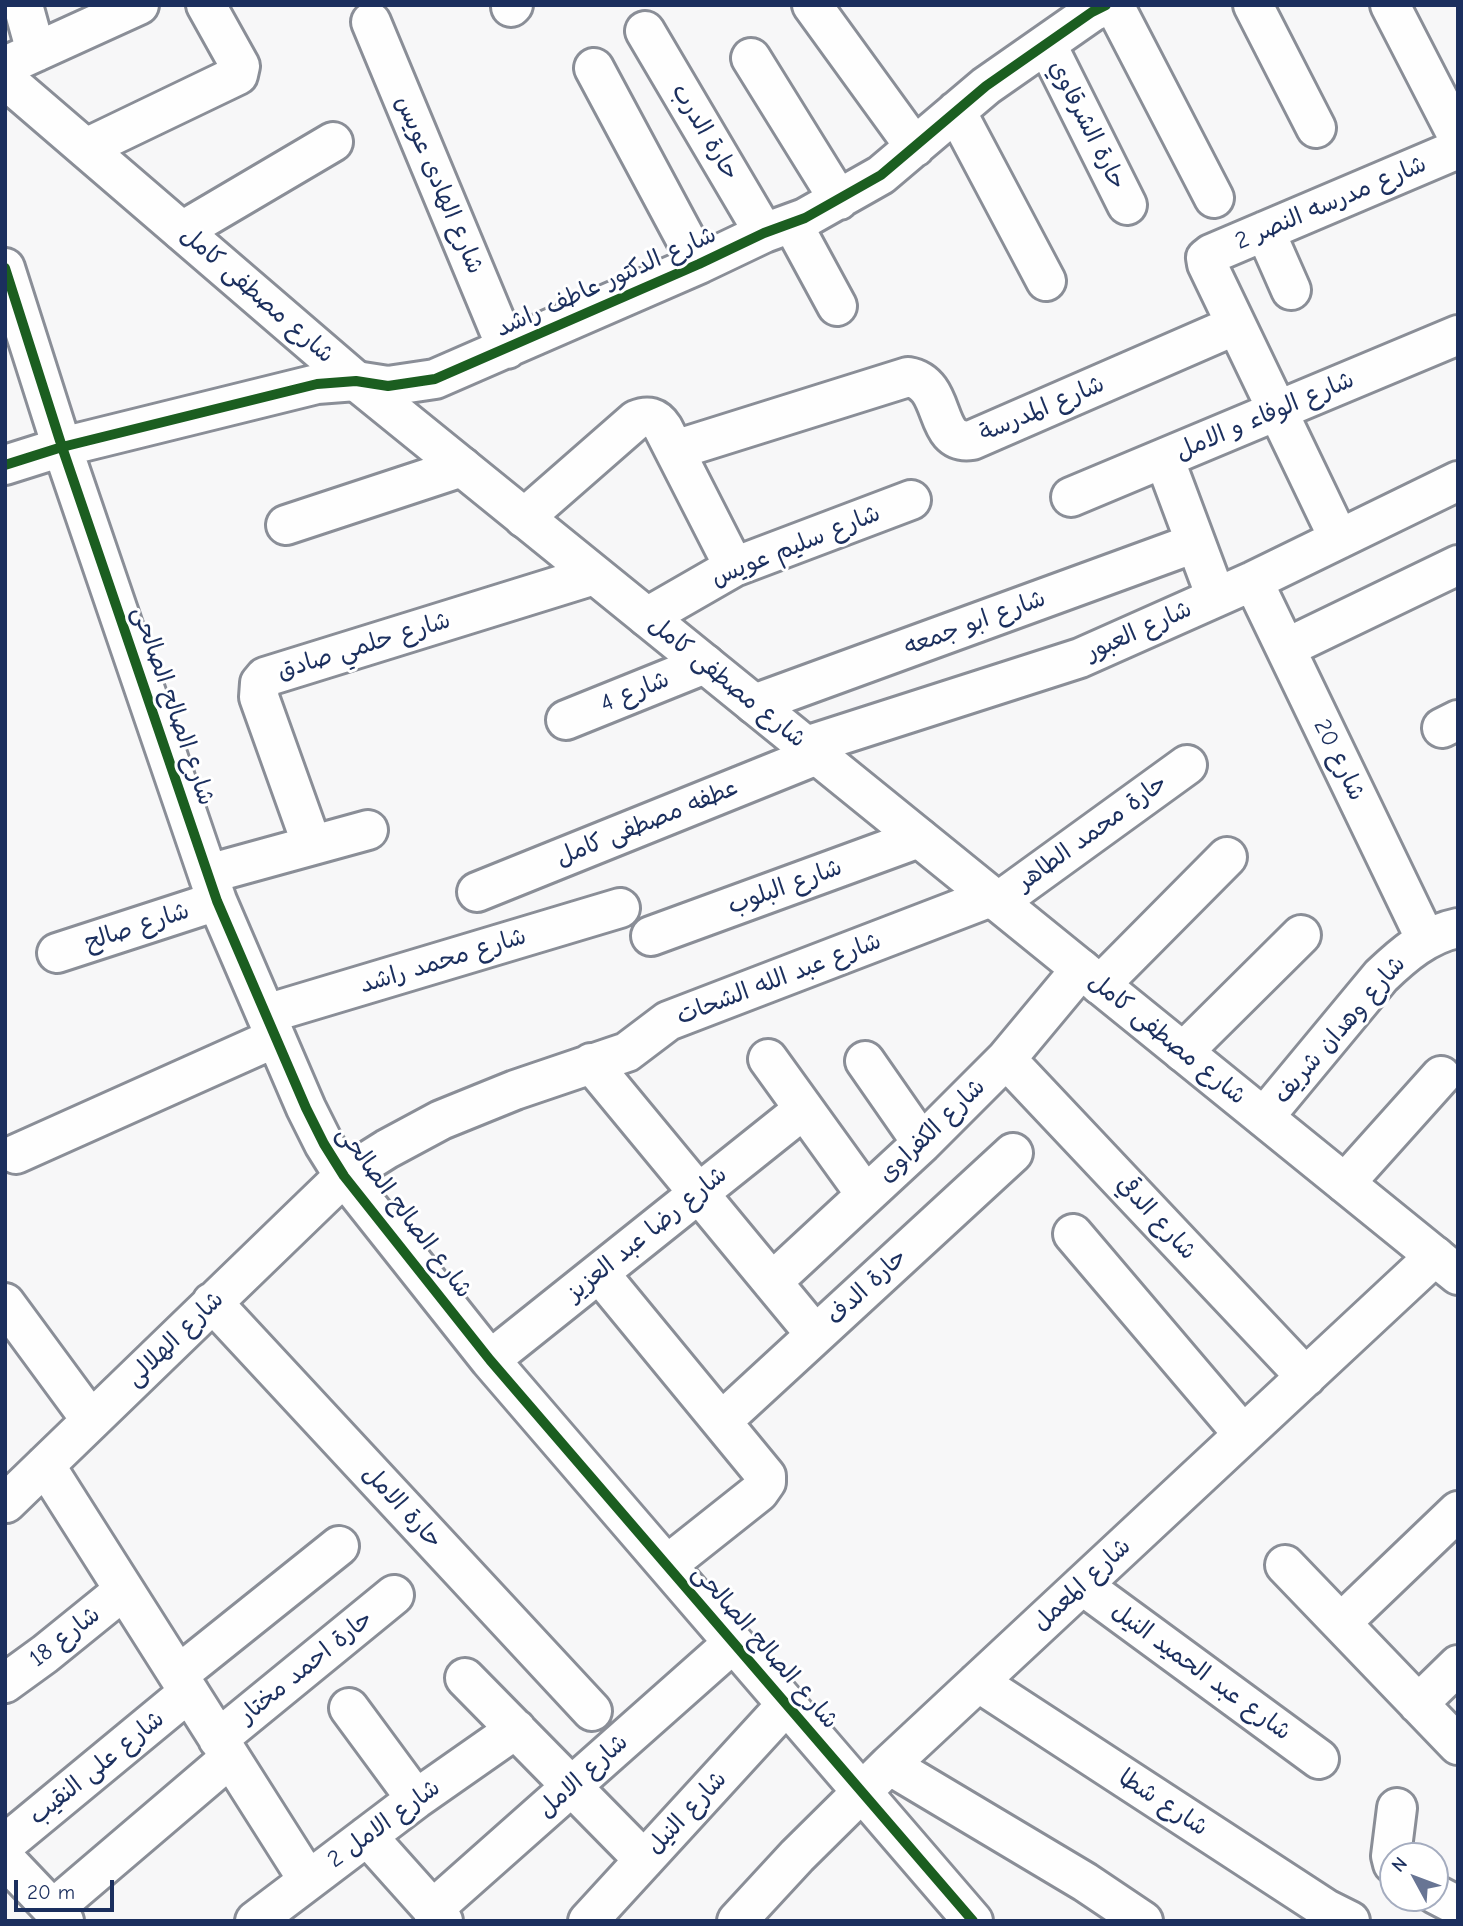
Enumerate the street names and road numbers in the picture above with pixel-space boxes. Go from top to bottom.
street label: حارة الشرقاوي [1042,56,1132,194]
street label: حارة الدرب [665,79,745,185]
street label: شارع الهادى عويس [389,92,489,278]
street label: شارع مدرسه النصر 2 [1231,150,1431,256]
street label: شارع الدكتور عاطف راشد [491,220,721,344]
street label: شارع مصطفى كامل [174,221,340,369]
street label: شارع الوفاء و الامل [1171,365,1359,467]
street label: شارع المدرسة [975,370,1109,448]
street label: شارع سليم عويس [707,499,885,593]
street label: شارع ابو جمعه [901,584,1049,662]
street label: شارع العبور [1082,595,1196,667]
street label: شارع الصالح الصالحى [125,603,221,809]
street label: شارع حلمي صادق [274,606,454,686]
street label: شارع مصطفى كامل [643,610,811,754]
street label: شارع 4 [596,665,674,719]
street label: شارع 20 [1307,715,1371,805]
street label: حارة محمد الطاهر [1011,769,1173,897]
street label: عطفه مصطفى كامل [552,773,742,873]
street label: شارع البلوب [724,853,846,921]
street label: شارع صالح [81,897,193,957]
street label: شارع محمد راشد [356,922,530,1000]
street label: شارع عبد الله الشحات [673,927,885,1031]
street label: شارع وهدان شريف [1268,950,1412,1110]
street label: شارع مصطفى كامل [1083,967,1251,1111]
street label: شارع الكفراوى [873,1073,991,1189]
street label: شارع الصالح الصالحى [330,1120,478,1304]
street label: شارع رضا عبد العزيز [561,1160,733,1308]
street label: شارع الدقي [1110,1170,1202,1266]
street label: حارة الدف [821,1243,913,1331]
street label: شارع الهلالى [120,1285,230,1393]
street label: حارة الامل [356,1459,448,1555]
street label: شارع المعمل [1027,1532,1137,1638]
street label: شارع الصالح الصالحى [686,1559,844,1735]
street label: شارع عبد الحميد النيل [1106,1597,1296,1747]
street label: شارع 18 [24,1600,106,1674]
street label: حارة احمد مختار [233,1604,379,1730]
street label: شارع على النقيب [24,1705,170,1831]
street label: شارع الامل [532,1728,634,1824]
street label: شارع شطا [1113,1764,1213,1842]
street label: شارع النيل [641,1765,733,1861]
street label: شارع الامل 2 [322,1774,446,1874]

